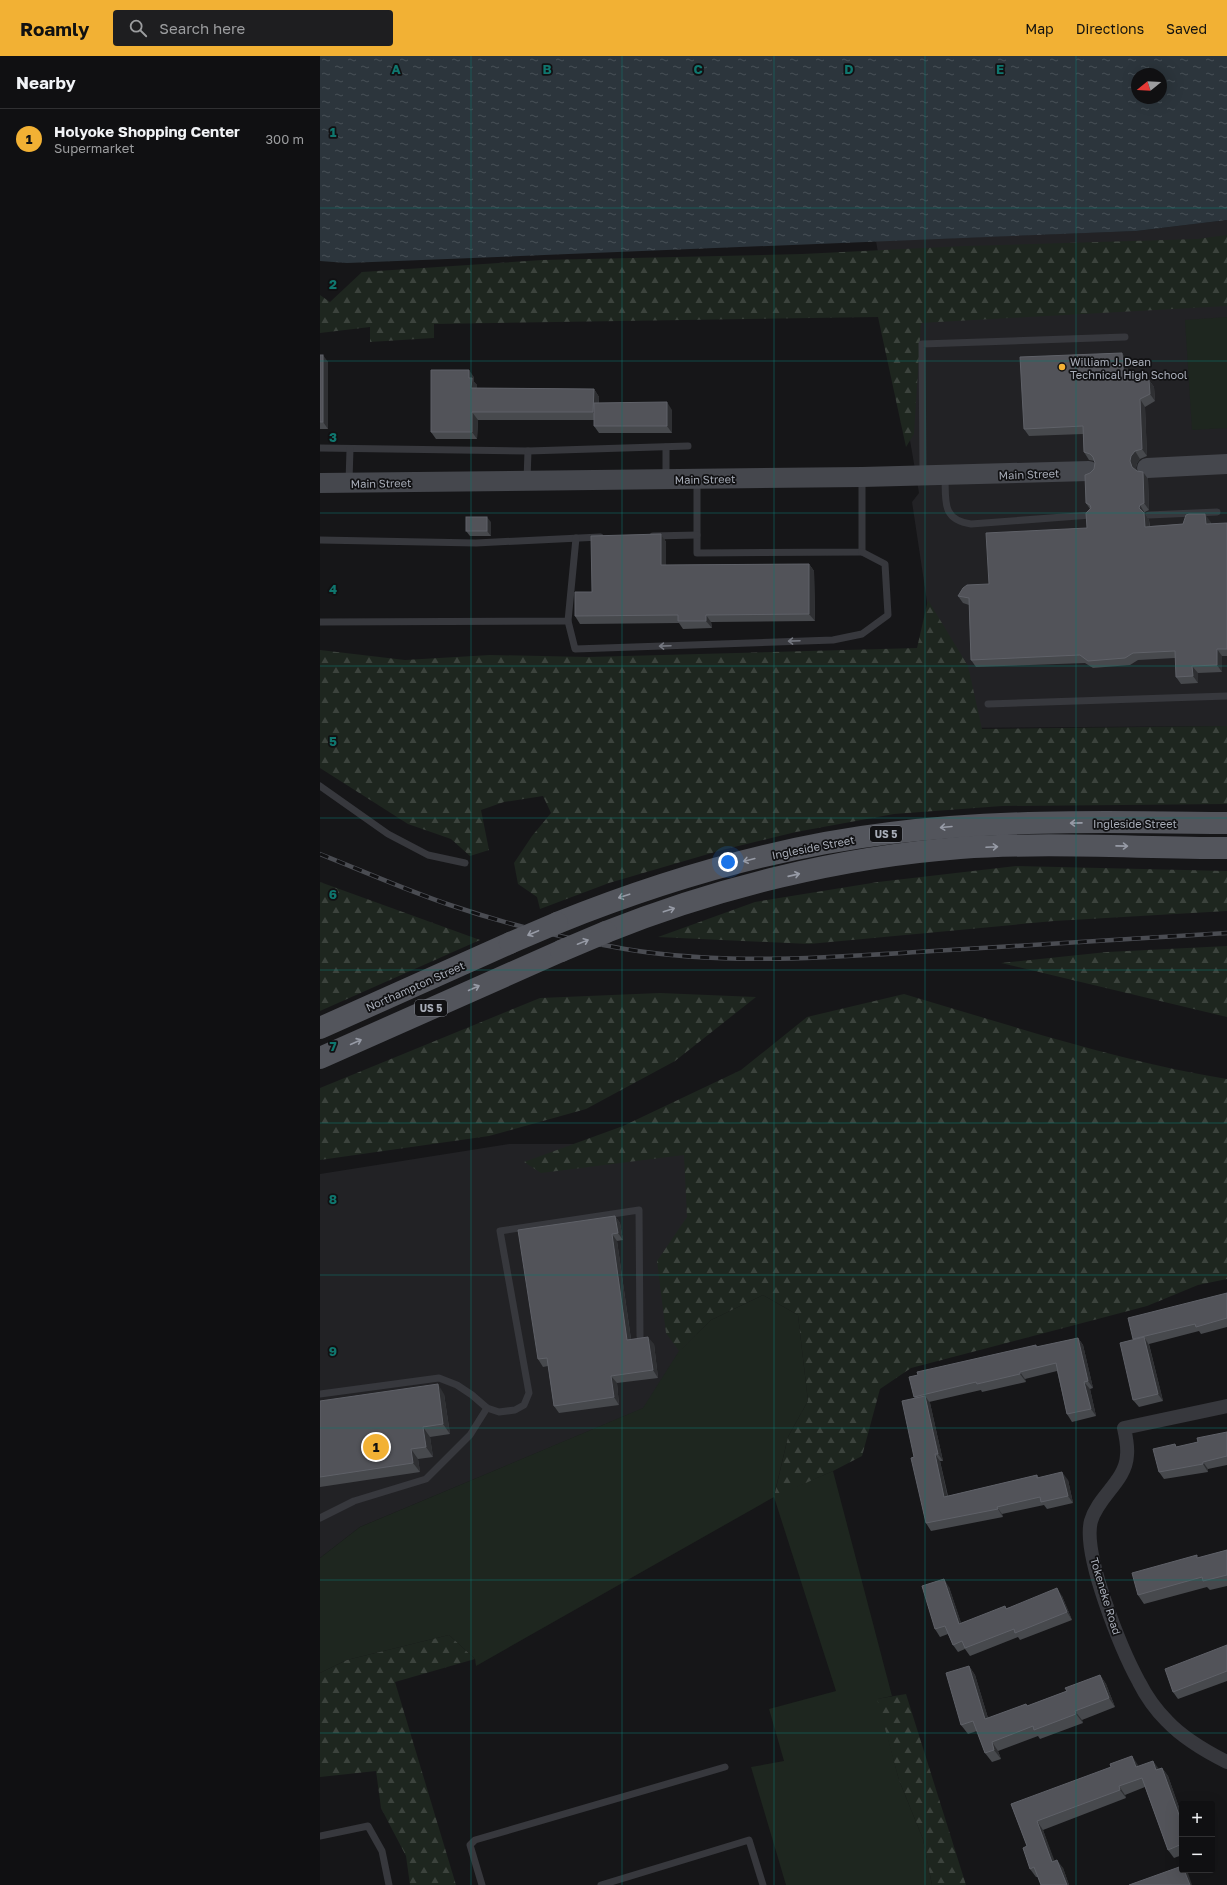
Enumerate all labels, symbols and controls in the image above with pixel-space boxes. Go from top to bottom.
search box [113,10,393,46]
text: Roamly [20,17,89,40]
icon: search [127,17,149,39]
text: Search here [159,19,245,37]
text: Map [1025,20,1054,37]
text: Directions [1076,20,1144,37]
text: Saved [1166,20,1207,37]
text: A [391,61,401,77]
text: B [542,61,552,77]
text: C [693,61,703,77]
text: D [844,61,854,77]
text: E [996,61,1004,77]
north arrow [1131,68,1167,104]
text: Nearby [16,72,76,93]
text: Holyoke Shopping Center [54,122,240,140]
text: 1 [330,124,337,140]
text: 1 [26,131,32,147]
text: 300 m [266,131,304,147]
text: Supermarket [54,140,135,156]
text: 2 [329,276,337,292]
place label: William J. Dean Technical High School [1070,355,1188,381]
marker: William J. Dean Technical High School [1057,362,1067,372]
text: 3 [329,429,337,445]
street label: Main Street [998,466,1060,482]
street label: Main Street [675,472,735,486]
street label: Main Street [351,476,411,490]
text: 4 [329,581,337,597]
one-way arrow [788,637,801,645]
one-way arrow [659,642,672,649]
text: 5 [329,733,337,749]
street label: Ingleside Street [1093,817,1177,830]
one-way arrow [1070,819,1083,827]
one-way arrow [940,824,953,831]
road number: US 5 [870,826,902,842]
street label: Ingleside Street [771,833,855,861]
one-way arrow [1115,842,1128,850]
one-way arrow [985,843,998,851]
your location [718,852,738,872]
one-way arrow [743,856,756,864]
one-way arrow [787,871,800,879]
text: 6 [329,886,337,902]
one-way arrow [619,893,631,901]
one-way arrow [662,906,675,913]
one-way arrow [527,930,539,937]
one-way arrow [577,937,589,945]
street label: Northampton Street [364,958,466,1014]
one-way arrow [468,984,480,991]
road number: US 5 [415,1000,447,1016]
text: 7 [329,1038,337,1054]
one-way arrow [349,1038,361,1045]
text: 8 [329,1191,337,1207]
text: 9 [329,1343,337,1359]
pin: 1 [363,1432,389,1462]
street label: Tokeneke Road [1088,1556,1124,1636]
map controls [1179,1801,1215,1873]
button: + [1179,1801,1215,1837]
button: − [1179,1837,1215,1873]

